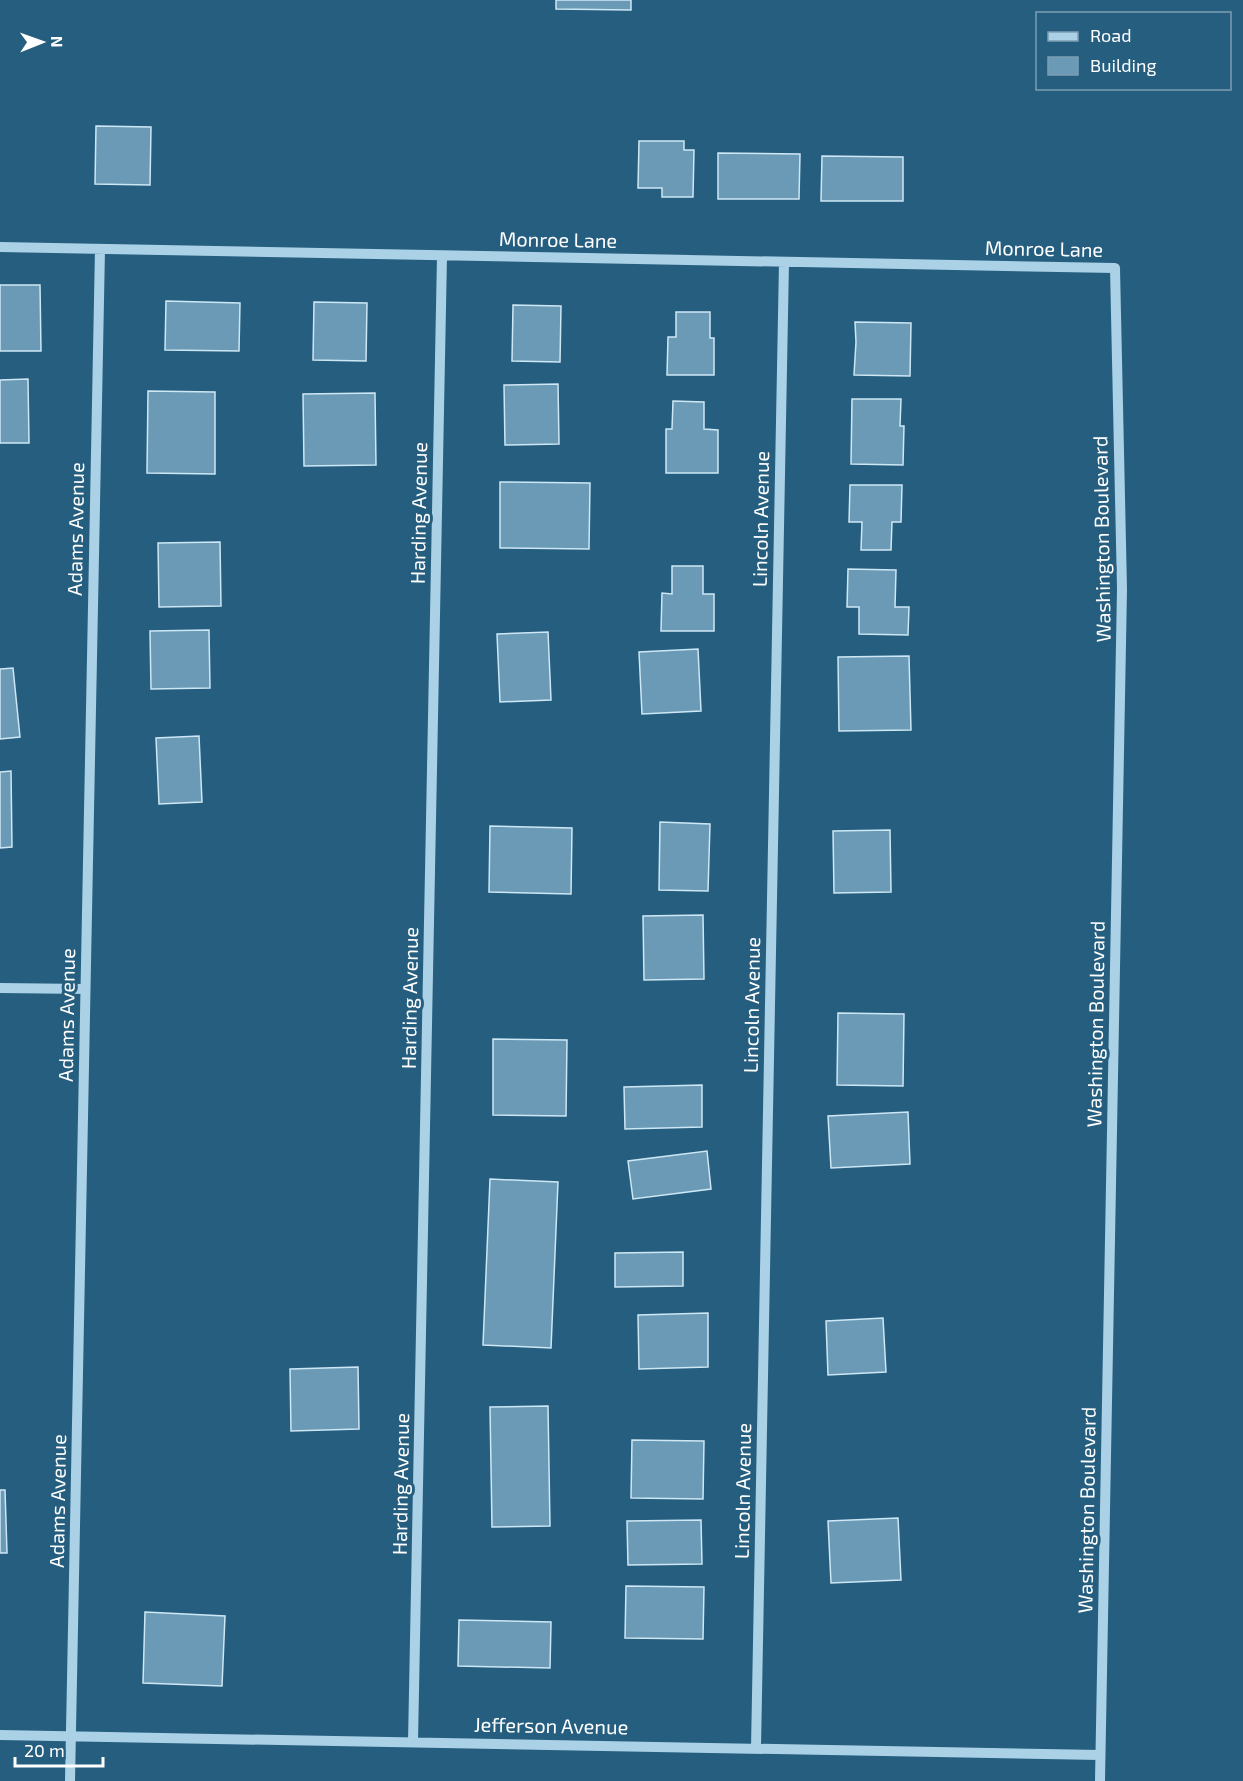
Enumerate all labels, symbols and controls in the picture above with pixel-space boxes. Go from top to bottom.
north arrow [12,12,72,72]
legend [1036,12,1231,90]
text: Road [1090,24,1131,46]
text: N [48,36,67,48]
text: Building [1090,54,1157,76]
street label: Monroe Lane [499,226,617,252]
street label: Monroe Lane [985,235,1103,261]
street label: Washington Boulevard [1087,435,1115,643]
street label: Harding Avenue [405,442,431,584]
street label: Lincoln Avenue [747,451,773,587]
street label: Adams Avenue [62,462,88,596]
street label: Washington Boulevard [1081,920,1109,1128]
street label: Harding Avenue [396,927,422,1069]
street label: Lincoln Avenue [738,937,764,1073]
street label: Adams Avenue [53,948,79,1082]
street label: Washington Boulevard [1072,1406,1100,1614]
street label: Harding Avenue [387,1413,413,1555]
street label: Lincoln Avenue [729,1423,755,1559]
street label: Adams Avenue [44,1434,70,1568]
street label: Jefferson Avenue [474,1712,628,1738]
scale bar [15,1730,104,1768]
text: 20 m [24,1739,65,1761]

